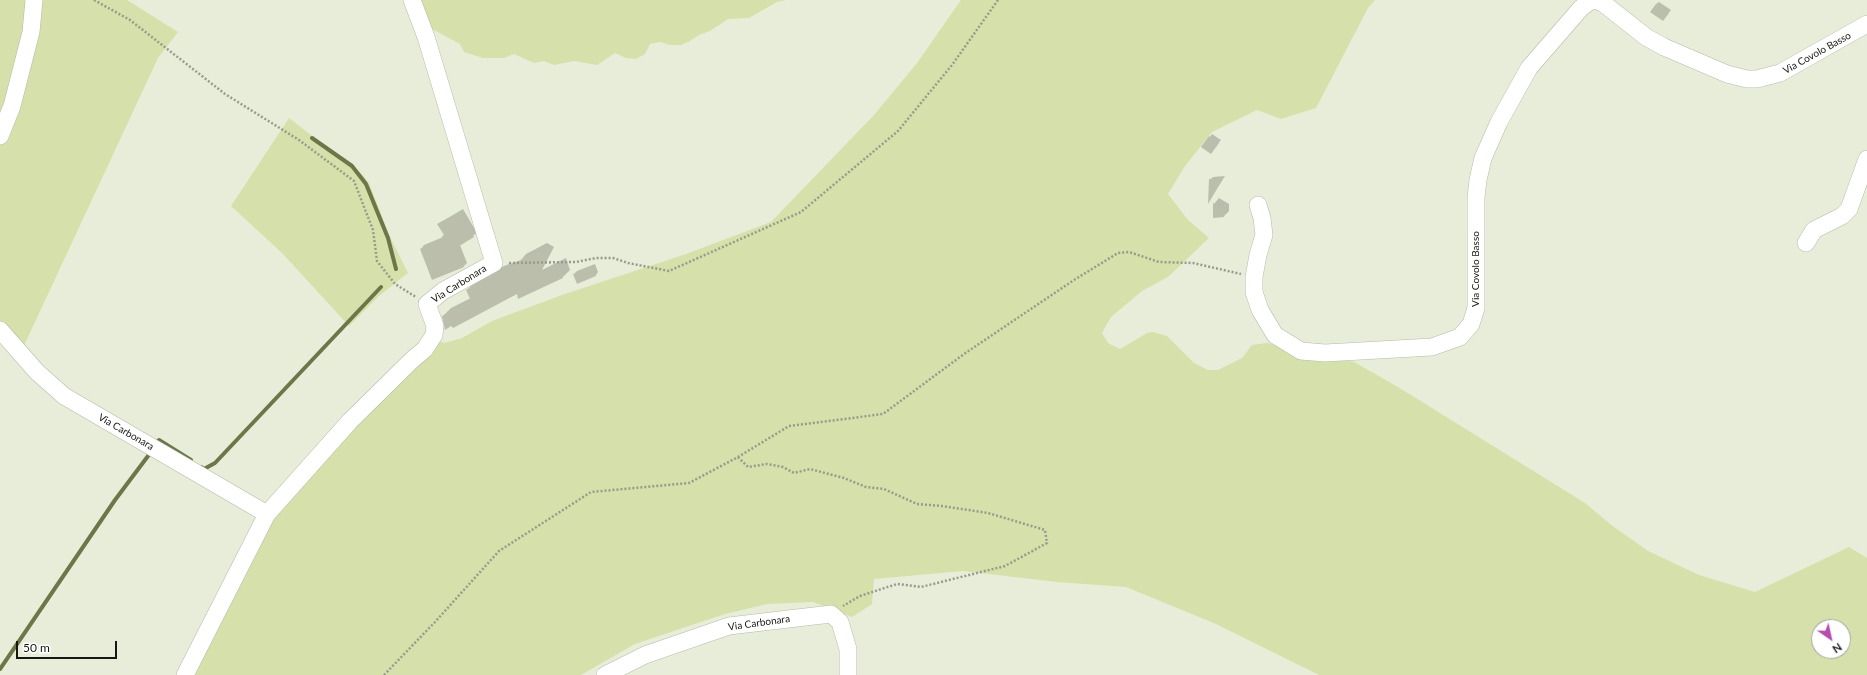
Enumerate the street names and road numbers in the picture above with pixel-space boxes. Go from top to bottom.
street label: Via Covolo Basso [1781,29,1853,77]
street label: Via Covolo Basso [1470,231,1482,307]
street label: Via Carbonara [429,262,489,306]
street label: Via Carbonara [96,411,156,453]
street label: Via Carbonara [727,613,791,633]

